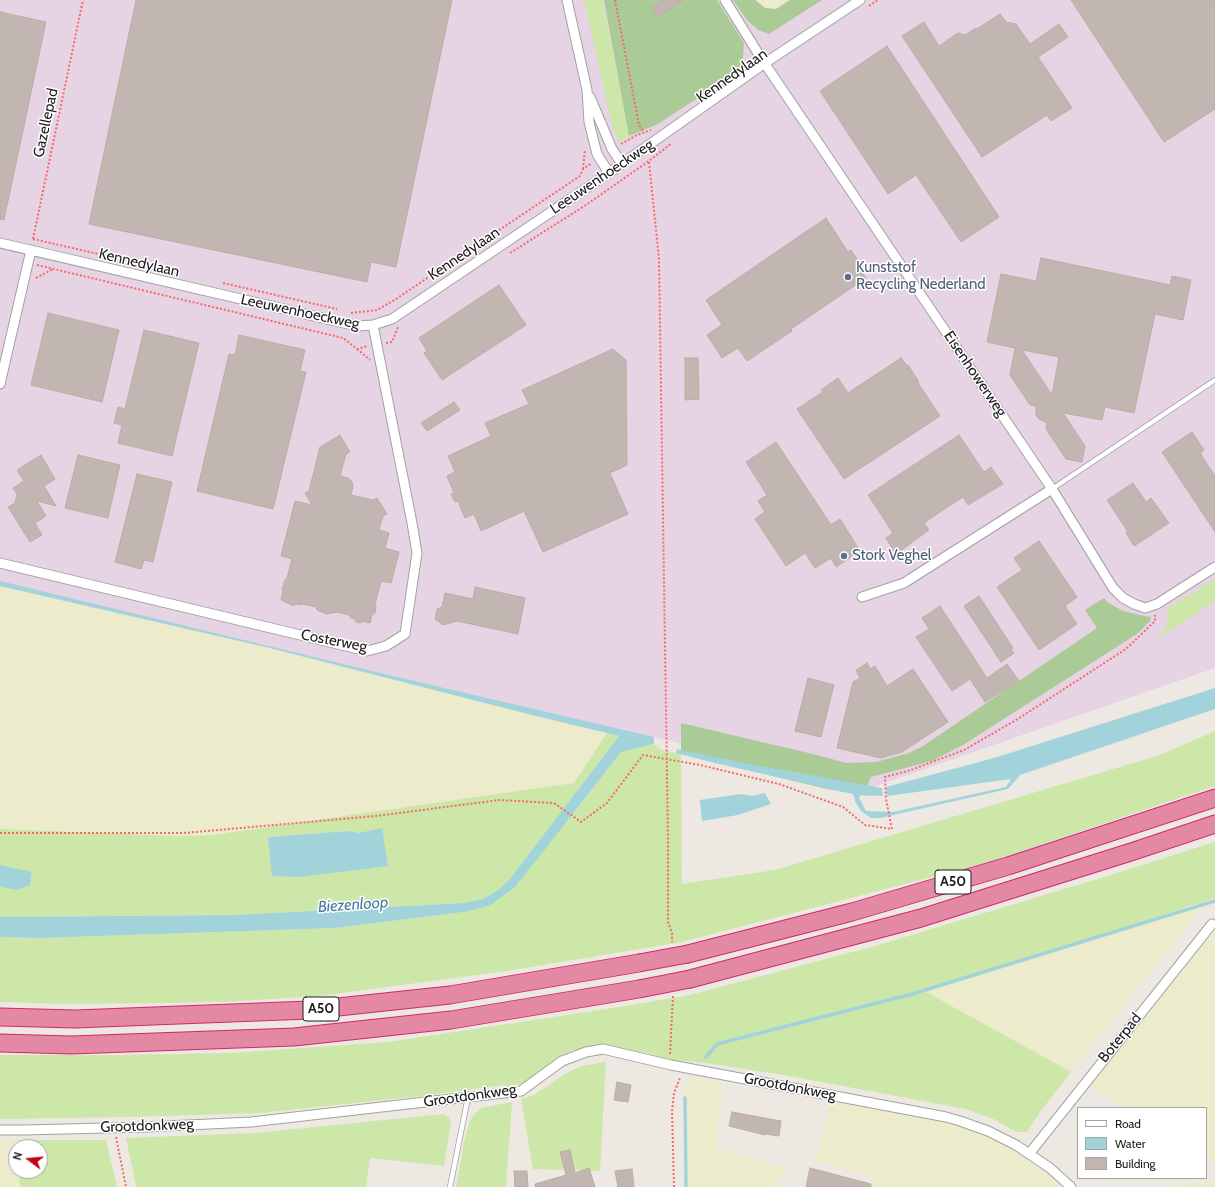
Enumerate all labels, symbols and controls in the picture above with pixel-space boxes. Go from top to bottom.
street label: Kennedylaan [693,45,771,107]
street label: Gazellepad [30,87,62,159]
street label: Leeuwenhoeckweg [547,136,657,218]
street label: Kennedylaan [425,224,503,284]
street label: Kennedylaan [97,245,181,281]
place label: Kunststof Recycling Nederland [856,259,986,294]
marker: Kunststof Recycling Nederland [843,272,853,282]
street label: Leeuwenhoeckweg [239,291,361,333]
street label: Eisenhowerweg [940,328,1010,420]
place label: Stork Veghel [852,547,931,565]
marker: Stork Veghel [839,551,849,561]
street label: Costerweg [299,626,369,656]
road number: A50 [935,870,971,894]
water label: Biezenloop [317,893,389,917]
road number: A50 [303,997,339,1021]
street label: Boterpad [1095,1010,1145,1066]
street label: Grootdonkweg [742,1069,838,1105]
street label: Grootdonkweg [422,1081,518,1111]
legend [1077,1107,1207,1179]
street label: Grootdonkweg [100,1115,194,1137]
text: Road [1115,1116,1141,1131]
text: Water [1115,1136,1145,1151]
north arrow [8,1139,48,1179]
text: N [10,1150,25,1162]
text: Building [1115,1156,1156,1171]

